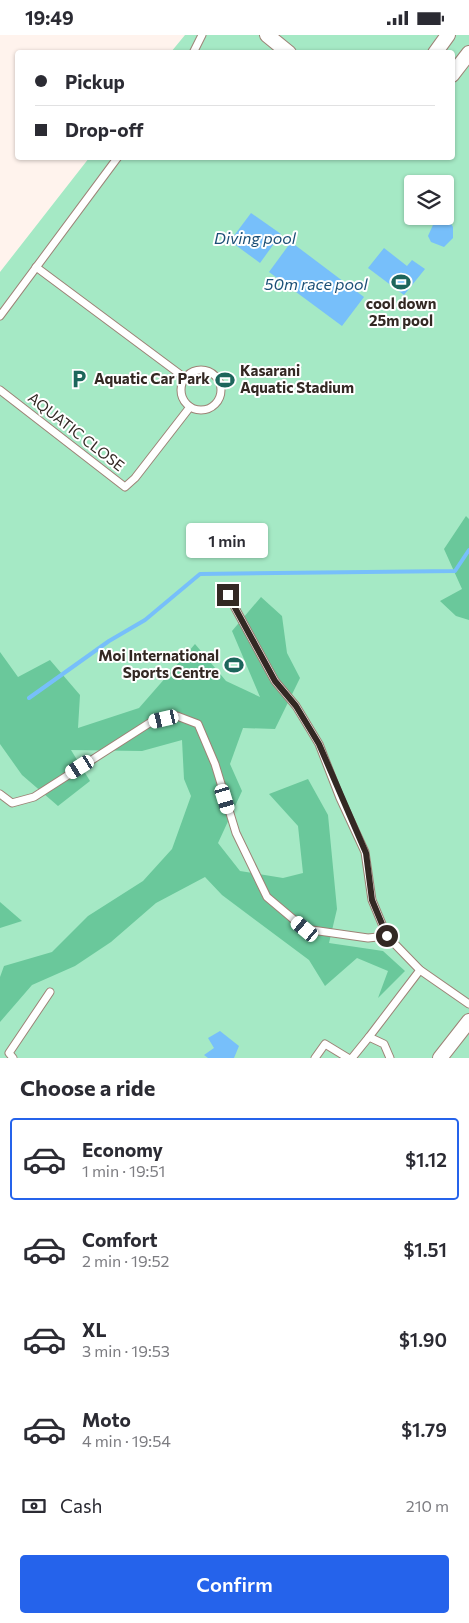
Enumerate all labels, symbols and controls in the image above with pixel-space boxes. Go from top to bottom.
text: 19:49 [25,6,74,29]
text: Pickup [65,70,125,93]
text: Drop-off [65,118,144,141]
map controls [404,175,454,225]
button: layers [404,175,454,225]
water label: Diving pool [214,228,297,247]
sports icon: cool down 25m pool [390,271,412,293]
water label: 50m race pool [264,274,369,293]
place label: cool down 25m pool [366,294,436,329]
place label: Kasarani Aquatic Stadium [240,361,354,396]
parking icon: Aquatic Car Park [68,368,90,390]
place label: Aquatic Car Park [94,369,210,387]
sports icon: Kasarani Aquatic Stadium [214,369,236,391]
street label: AQUATIC CLOSE [25,388,128,474]
callout: 1 min [187,523,269,557]
text: 1 min [208,531,246,550]
route end [217,584,239,606]
place label: Moi International Sports Centre [98,646,219,681]
sports icon: Moi International Sports Centre [223,654,245,676]
car [147,708,180,730]
car [63,753,96,781]
car [213,782,236,816]
car [288,914,321,944]
route start [376,925,398,947]
text: Choose a ride [20,1074,155,1101]
icon: car [22,1137,67,1182]
text: Economy [82,1138,163,1161]
text: $1.12 [405,1148,447,1171]
text: 1 min · 19:51 [82,1161,165,1180]
icon: car [22,1227,67,1272]
text: Comfort [82,1228,158,1251]
text: $1.51 [403,1238,447,1261]
text: 2 min · 19:52 [82,1251,169,1270]
icon: car [22,1317,67,1362]
text: XL [82,1318,107,1341]
text: $1.90 [399,1328,447,1351]
text: 3 min · 19:53 [82,1341,170,1360]
icon: car [22,1407,67,1452]
text: Moto [82,1408,131,1431]
text: $1.79 [401,1418,447,1441]
text: 4 min · 19:54 [82,1431,171,1450]
icon: cash [20,1492,48,1520]
text: Cash [60,1494,102,1517]
text: 210 m [406,1496,449,1515]
button: Confirm [20,1555,449,1613]

